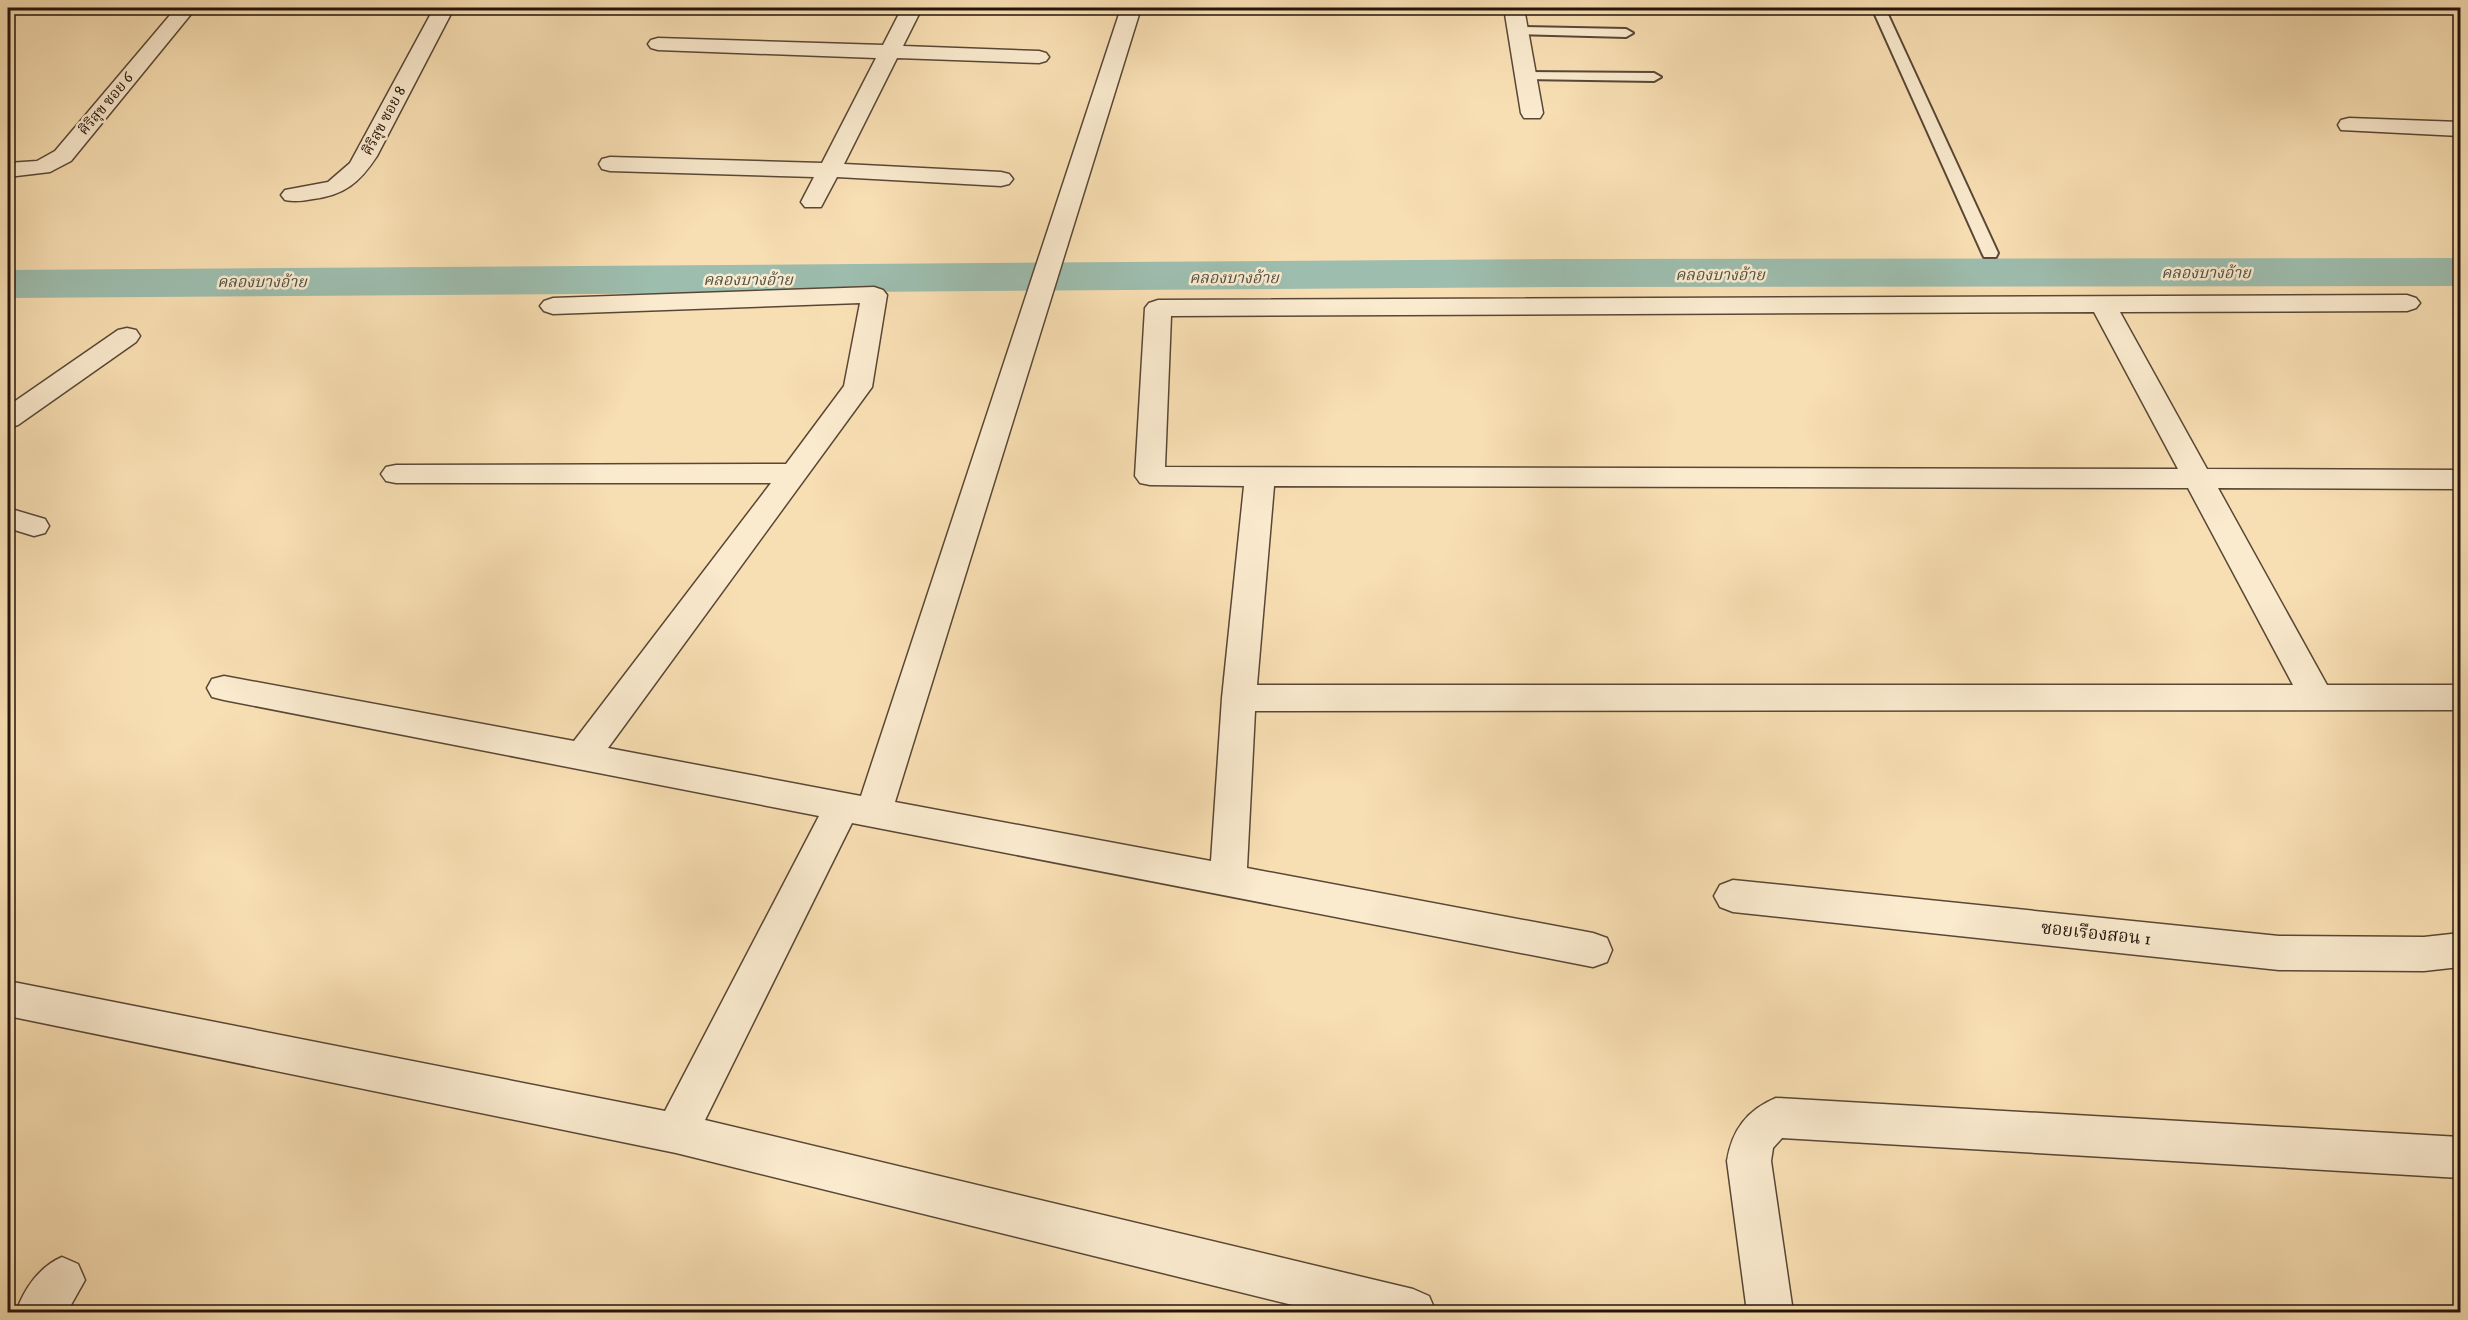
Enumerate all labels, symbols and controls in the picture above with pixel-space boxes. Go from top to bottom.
street label: ศิริสุข ซอย 6 [74,68,139,140]
street label: ศิริสุข ซอย 8 [358,83,411,159]
water label: คลองบางอ้าย [2161,263,2252,283]
water label: คลองบางอ้าย [1675,265,1766,285]
water label: คลองบางอ้าย [1189,268,1280,288]
water label: คลองบางอ้าย [703,270,794,290]
water label: คลองบางอ้าย [217,272,308,292]
street label: ซอยเรืองสอน 1 [2040,917,2152,951]

